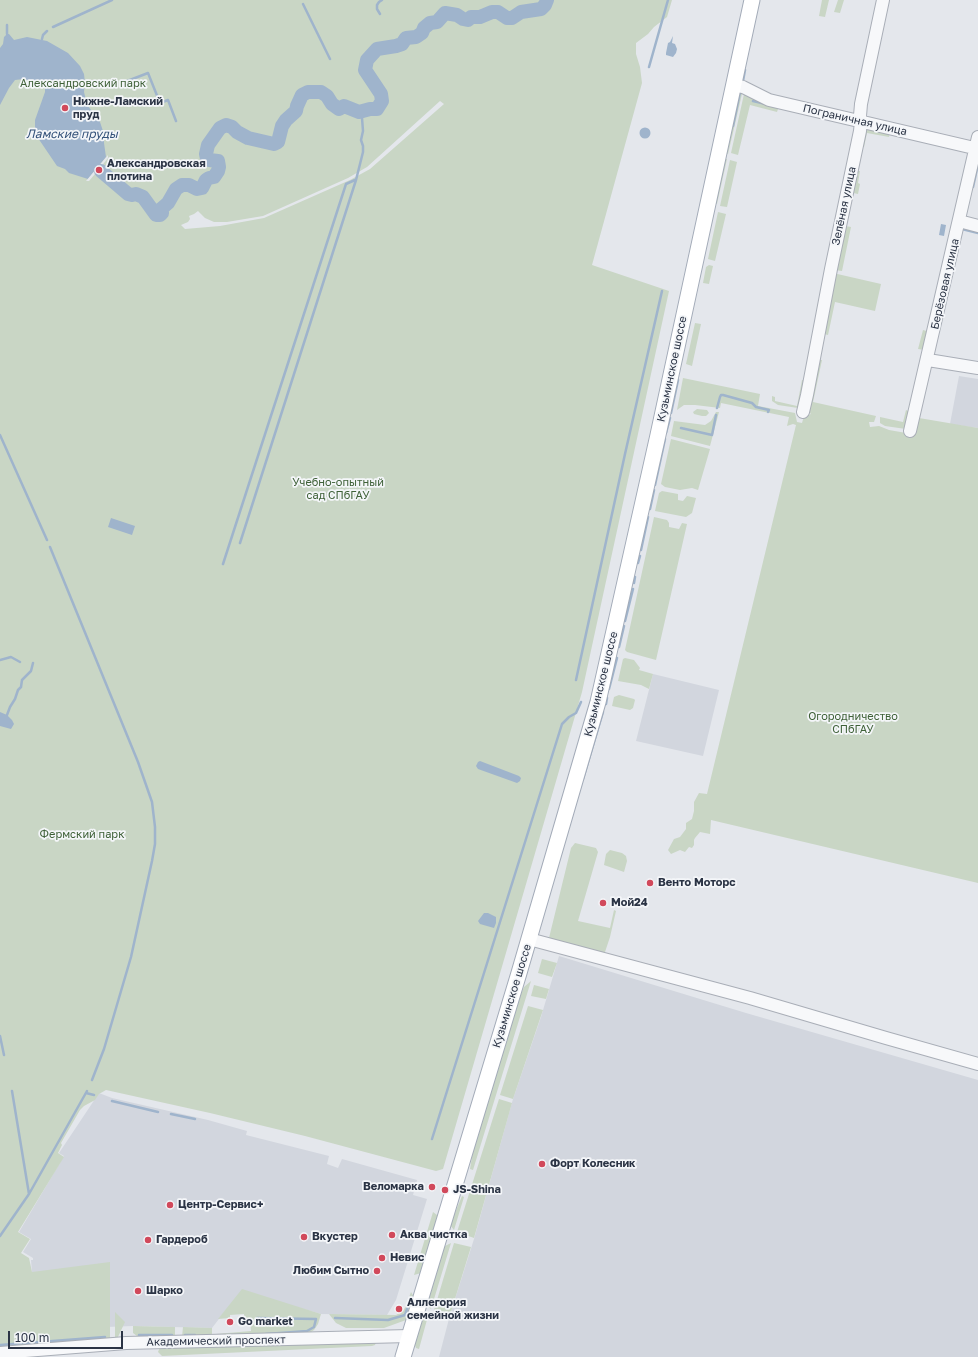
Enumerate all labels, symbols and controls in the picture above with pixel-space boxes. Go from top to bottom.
park label: Александровский парк [20,77,146,91]
place label: Нижне-Ламский пруд [73,95,163,121]
street label: Пограничная улица [802,102,908,138]
marker: Нижне-Ламский пруд [60,103,70,113]
water label: Ламские пруды [26,127,118,141]
place label: Александровская плотина [107,157,206,183]
marker: Александровская плотина [94,165,104,175]
street label: Зелёная улица [829,165,859,247]
street label: Берёзовая улица [928,237,962,331]
street label: Кузьминское шоссе [654,315,690,423]
park label: Учебно-опытный сад СПбГАУ [292,476,384,502]
street label: Кузьминское шоссе [582,630,620,738]
park label: Огородничество СПбГАУ [808,710,898,736]
park label: Фермский парк [40,828,124,842]
place label: Венто Моторс [658,876,735,890]
marker: Венто Моторс [645,878,655,888]
place label: Мой24 [611,896,648,910]
marker: Мой24 [598,898,608,908]
street label: Кузьминское шоссе [490,943,534,1049]
place label: Форт Колесник [550,1157,635,1171]
marker: Форт Колесник [537,1159,547,1169]
place label: Веломарка [363,1180,424,1194]
marker: Веломарка [427,1182,437,1192]
place label: JS-Shina [453,1183,501,1197]
marker: JS-Shina [440,1185,450,1195]
place label: Центр-Сервис+ [178,1198,263,1212]
marker: Центр-Сервис+ [165,1200,175,1210]
place label: Аква чистка [400,1228,467,1242]
place label: Вкустер [312,1230,358,1244]
marker: Аква чистка [387,1230,397,1240]
marker: Вкустер [299,1232,309,1242]
place label: Гардероб [156,1233,208,1247]
marker: Гардероб [143,1235,153,1245]
place label: Невис [390,1251,424,1265]
marker: Невис [377,1253,387,1263]
place label: Любим Сытно [293,1264,369,1278]
marker: Любим Сытно [372,1266,382,1276]
place label: Шарко [146,1284,183,1298]
marker: Шарко [133,1286,143,1296]
place label: Аллегория семейной жизни [407,1296,499,1322]
marker: Аллегория семейной жизни [394,1304,404,1314]
place label: Go market [238,1315,293,1329]
marker: Go market [225,1317,235,1327]
scale bar [10,1323,125,1349]
text: 100 m [15,1330,49,1345]
street label: Академический проспект [146,1333,286,1349]

